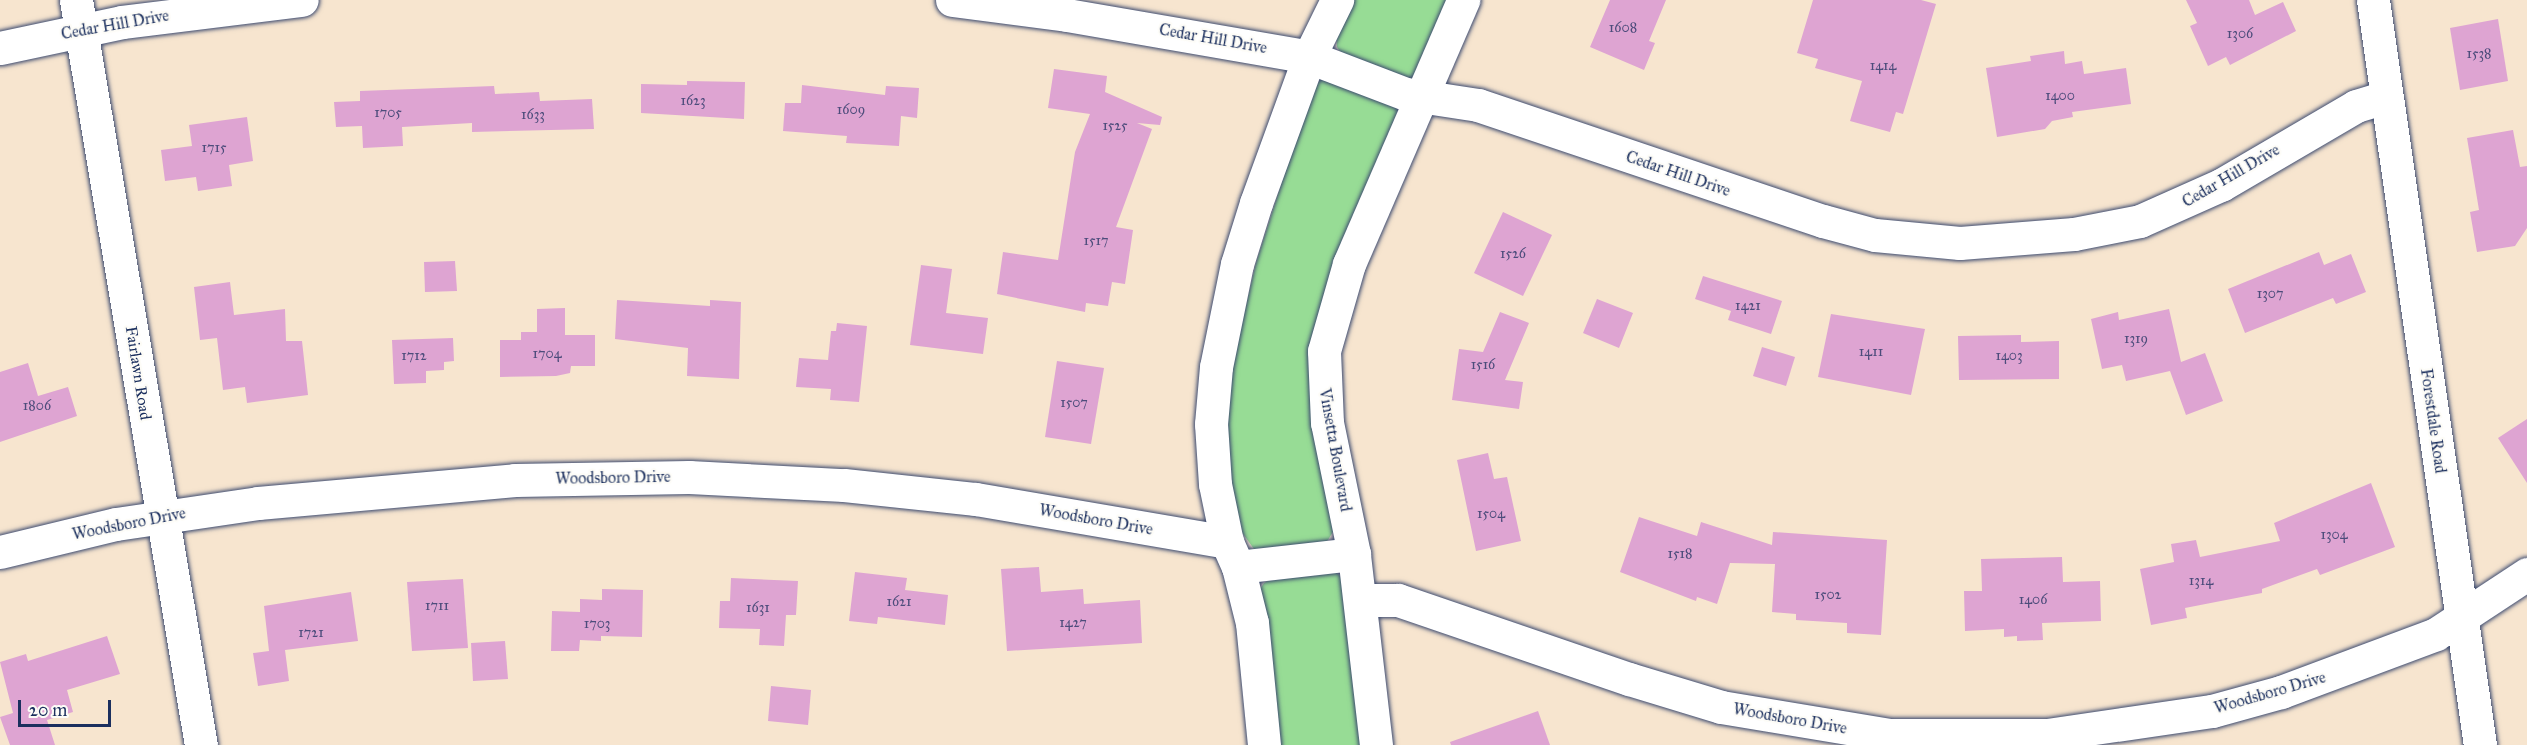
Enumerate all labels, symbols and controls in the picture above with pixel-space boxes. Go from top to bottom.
street label: Cedar Hill Drive [60,6,170,44]
street label: Cedar Hill Drive [1158,20,1268,58]
house number: 1608 [1609,20,1637,36]
house number: 1306 [2227,26,2253,42]
house number: 1538 [2467,46,2491,62]
house number: 1414 [1870,58,1896,74]
house number: 1400 [2045,88,2075,104]
house number: 1623 [680,93,706,109]
house number: 1609 [837,102,865,118]
house number: 1705 [374,105,402,121]
house number: 1633 [521,107,545,123]
house number: 1525 [1102,118,1128,134]
house number: 1715 [202,140,226,156]
street label: Cedar Hill Drive [2179,140,2283,212]
street label: Cedar Hill Drive [1623,147,1733,201]
house number: 1517 [1084,233,1108,249]
house number: 1526 [1500,246,1526,262]
house number: 1307 [2257,286,2283,302]
house number: 1421 [1735,298,1761,314]
street label: Fairlawn Road [121,325,155,421]
house number: 1319 [2124,331,2148,347]
house number: 1411 [1859,344,1883,360]
house number: 1704 [533,346,561,362]
house number: 1712 [401,348,427,364]
house number: 1403 [1995,348,2023,364]
house number: 1516 [1471,357,1495,373]
street label: Forestdale Road [2416,367,2450,475]
street label: Vinsetta Boulevard [1315,387,1355,513]
house number: 1507 [1060,395,1088,411]
house number: 1806 [23,398,51,414]
street label: Woodsboro Drive [555,467,671,489]
street label: Woodsboro Drive [1038,501,1154,539]
street label: Woodsboro Drive [71,504,187,544]
house number: 1504 [1477,506,1505,522]
house number: 1304 [2320,527,2348,543]
house number: 1518 [1668,546,1692,562]
house number: 1314 [2189,573,2213,589]
house number: 1502 [1815,587,1841,603]
house number: 1406 [2019,592,2047,608]
house number: 1621 [886,594,912,610]
house number: 1711 [425,598,449,614]
house number: 1631 [746,600,770,616]
house number: 1427 [1059,615,1087,631]
house number: 1703 [584,616,610,632]
house number: 1721 [298,625,324,641]
street label: Woodsboro Drive [2212,668,2328,718]
scale bar [21,688,114,726]
text: 20 m [29,699,67,721]
street label: Woodsboro Drive [1732,700,1848,738]

